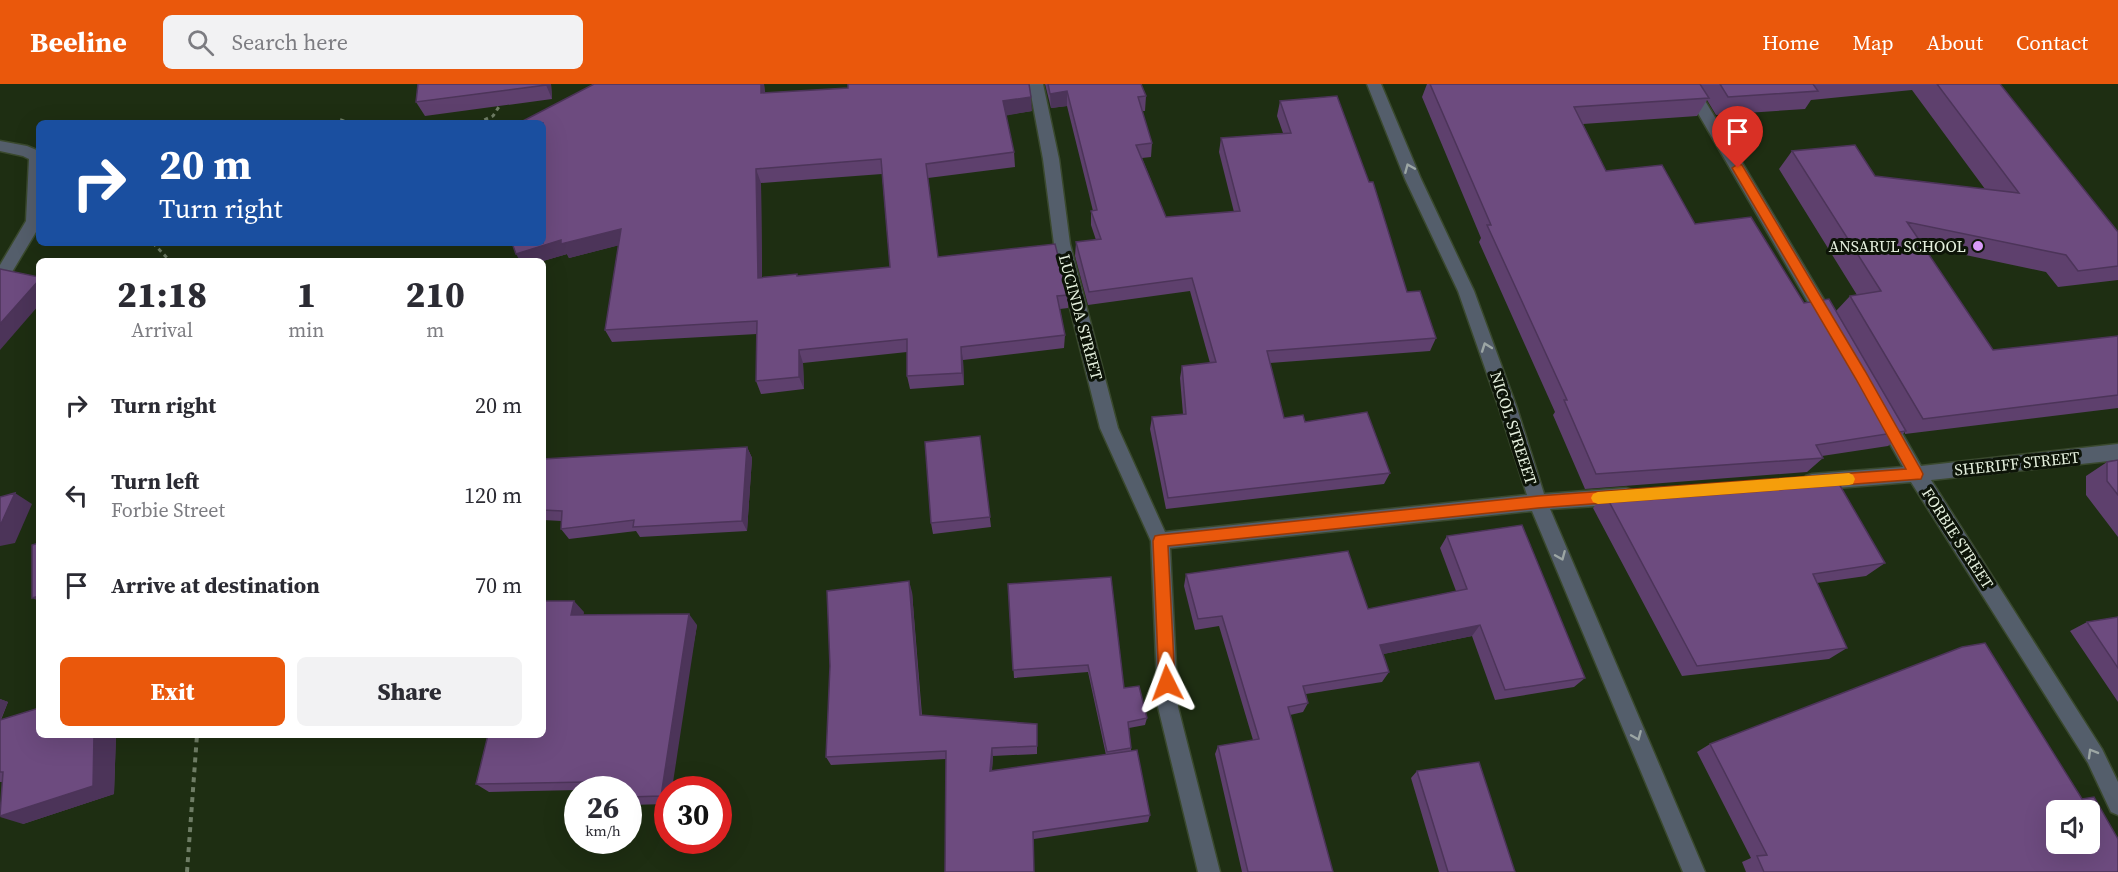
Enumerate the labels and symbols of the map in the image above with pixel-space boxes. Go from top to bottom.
pin [1712,106,1763,168]
one-way arrow [1404,164,1416,175]
place label: ANSARUL SCHOOL [1829,235,1966,257]
marker: ANSARUL SCHOOL [1971,239,1985,253]
street label: LUCINDA STREET [1054,252,1108,383]
one-way arrow [1481,342,1494,353]
street label: NICOL STREEET [1485,368,1543,488]
street label: SHERIFF STREET [1953,445,2081,481]
street label: FORBIE STREET [1917,483,1999,593]
one-way arrow [1554,550,1566,561]
position arrow [1135,651,1199,715]
one-way arrow [1630,729,1642,740]
one-way arrow [2088,749,2099,759]
speed limit sign: 30 [654,776,732,854]

